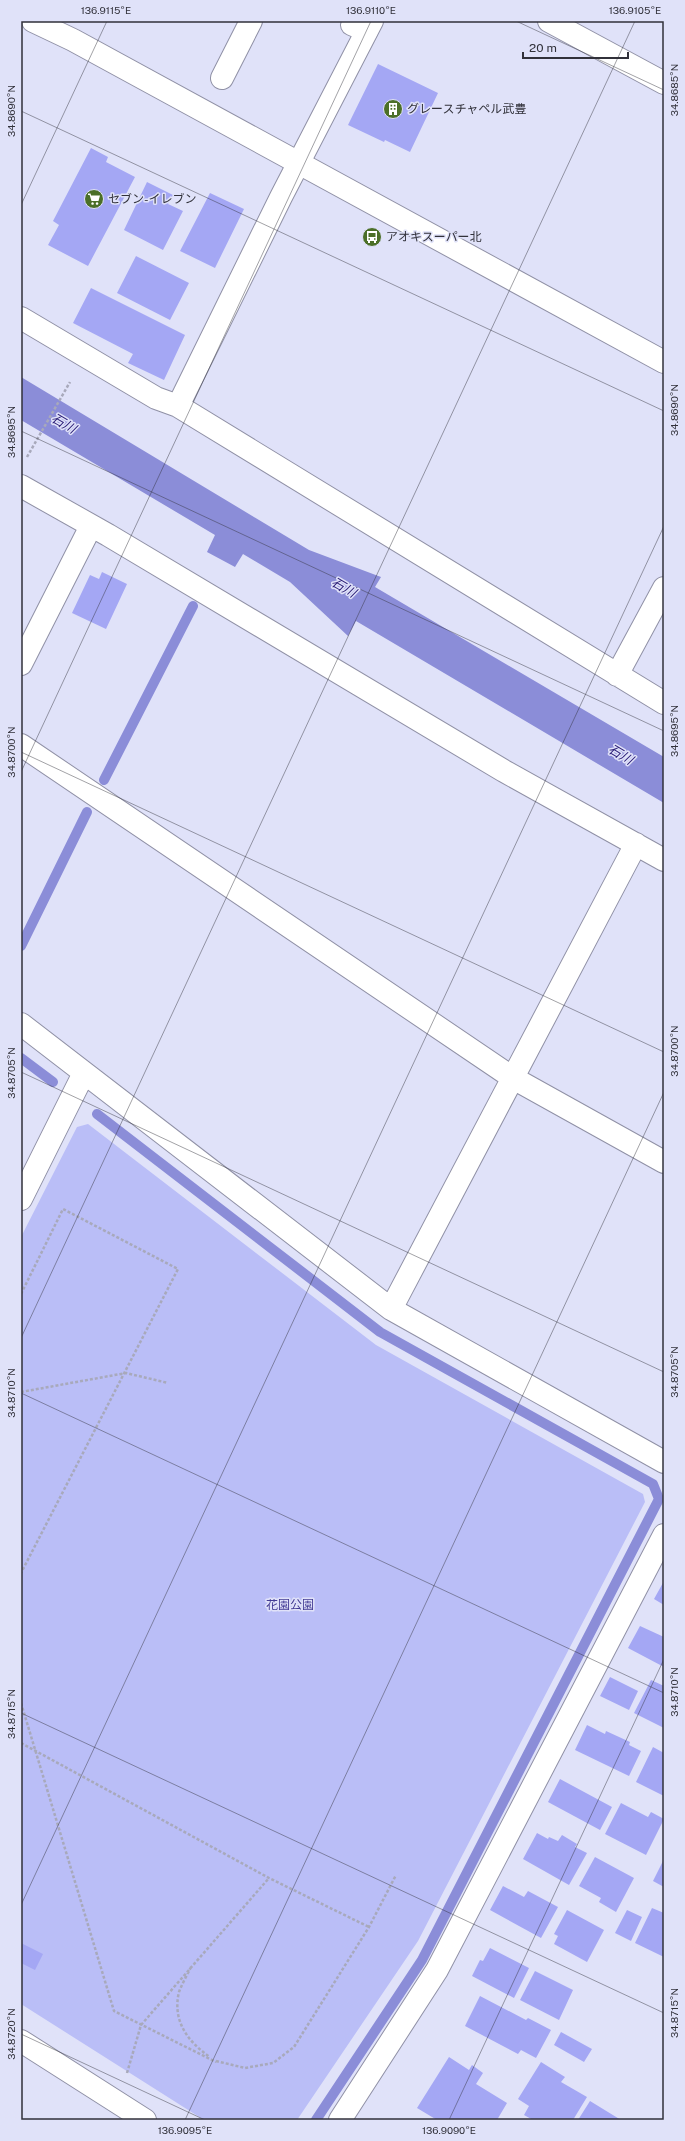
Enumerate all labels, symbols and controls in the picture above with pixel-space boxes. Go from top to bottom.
text: 136.9115°E [81,4,131,16]
text: 136.9110°E [346,4,396,16]
text: 136.9105°E [609,4,661,16]
scale bar [523,34,628,60]
text: 20 m [529,41,557,55]
text: 34.8685°N [668,64,680,116]
text: 34.8690°N [5,85,17,137]
building icon: グレースチャペル武豊 [382,98,404,120]
place label: グレースチャペル武豊 [407,102,526,116]
supermarket icon: セブン-イレブン [83,188,105,210]
place label: セブン-イレブン [108,192,197,206]
bus stop icon: アオキスーパー北 [361,226,383,248]
place label: アオキスーパー北 [386,230,482,244]
text: 34.8690°N [668,384,680,436]
text: 34.8695°N [5,406,17,458]
water label: 石川 [49,410,80,437]
water label: 石川 [329,574,360,601]
text: 34.8695°N [668,705,680,757]
text: 34.8700°N [5,726,17,778]
water label: 石川 [606,741,637,769]
text: 34.8700°N [668,1025,680,1077]
text: 34.8705°N [5,1047,17,1099]
text: 34.8705°N [668,1346,680,1398]
text: 34.8710°N [5,1368,17,1418]
park label: 花園公園 [266,1598,314,1612]
text: 34.8710°N [668,1667,680,1717]
text: 34.8715°N [5,1689,17,1739]
text: 34.8715°N [668,1988,680,2038]
text: 34.8720°N [5,2008,17,2060]
text: 136.9095°E [158,2124,212,2136]
text: 136.9090°E [422,2124,476,2136]

